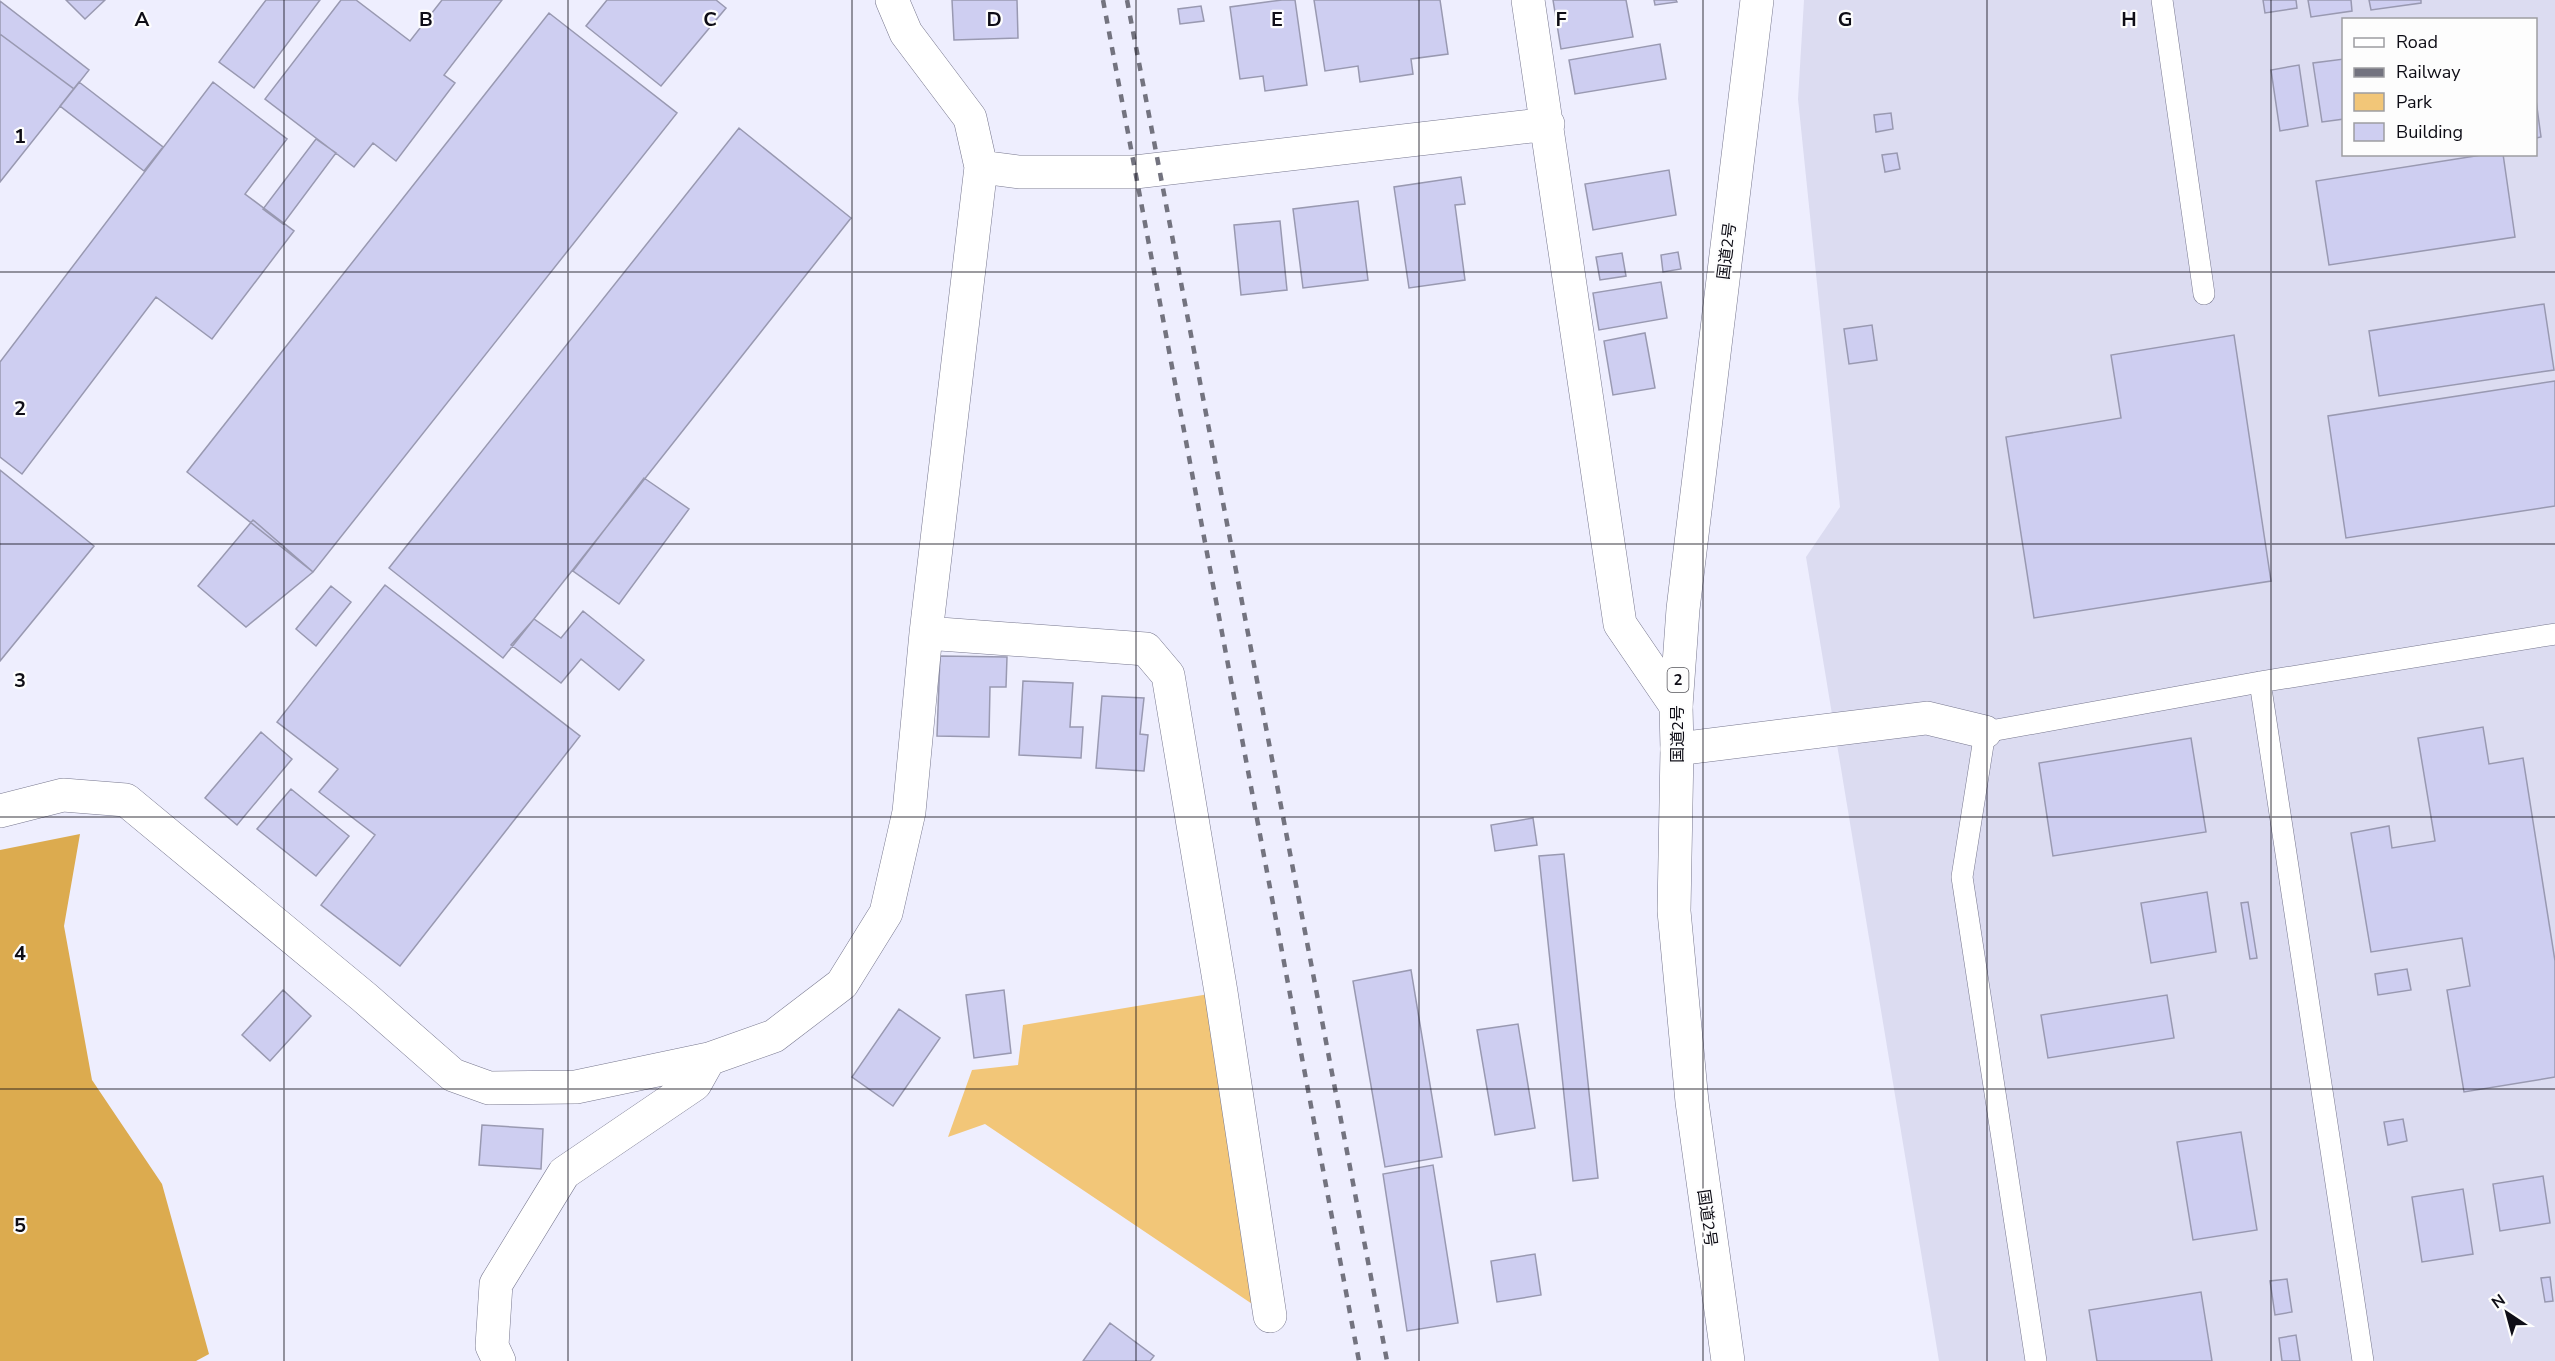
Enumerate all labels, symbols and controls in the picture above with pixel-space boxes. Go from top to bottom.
text: A [135,6,150,33]
text: B [419,6,433,33]
text: C [703,6,717,33]
text: D [986,6,1002,33]
text: E [1271,6,1283,33]
text: F [1555,6,1567,33]
text: G [1838,6,1852,33]
text: H [2121,6,2137,33]
legend [2342,18,2537,156]
text: Road [2396,30,2438,54]
text: Railway [2396,60,2461,84]
text: Park [2396,90,2433,114]
text: Building [2396,120,2463,144]
text: 1 [14,123,26,150]
street label: 国道2号 [1713,221,1741,281]
text: 2 [14,395,26,422]
text: 3 [14,667,26,694]
road number: 2 [1668,668,1688,692]
street label: 国道2号 [1667,705,1689,763]
text: 4 [14,940,26,967]
street label: 国道2号 [1692,1188,1722,1248]
text: 5 [14,1212,26,1239]
north arrow [2477,1283,2537,1343]
text: N [2487,1289,2510,1314]

